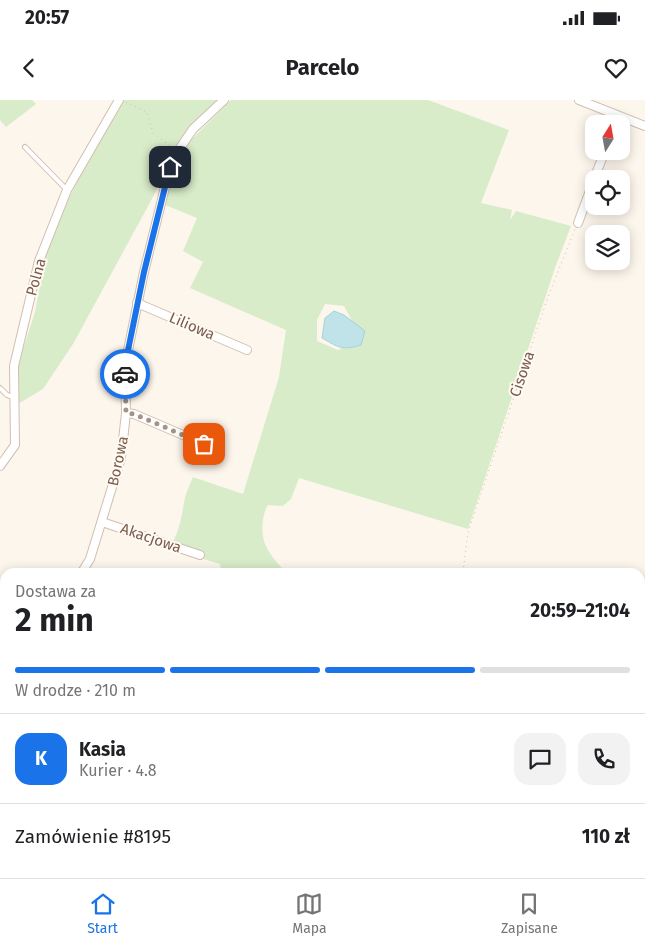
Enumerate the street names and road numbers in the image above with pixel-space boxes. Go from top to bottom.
street label: Polna [22,256,50,298]
street label: Liliowa [166,308,218,344]
street label: Cisowa [506,349,538,399]
street label: Borowa [104,434,132,488]
street label: Akacjowa [118,519,184,557]

